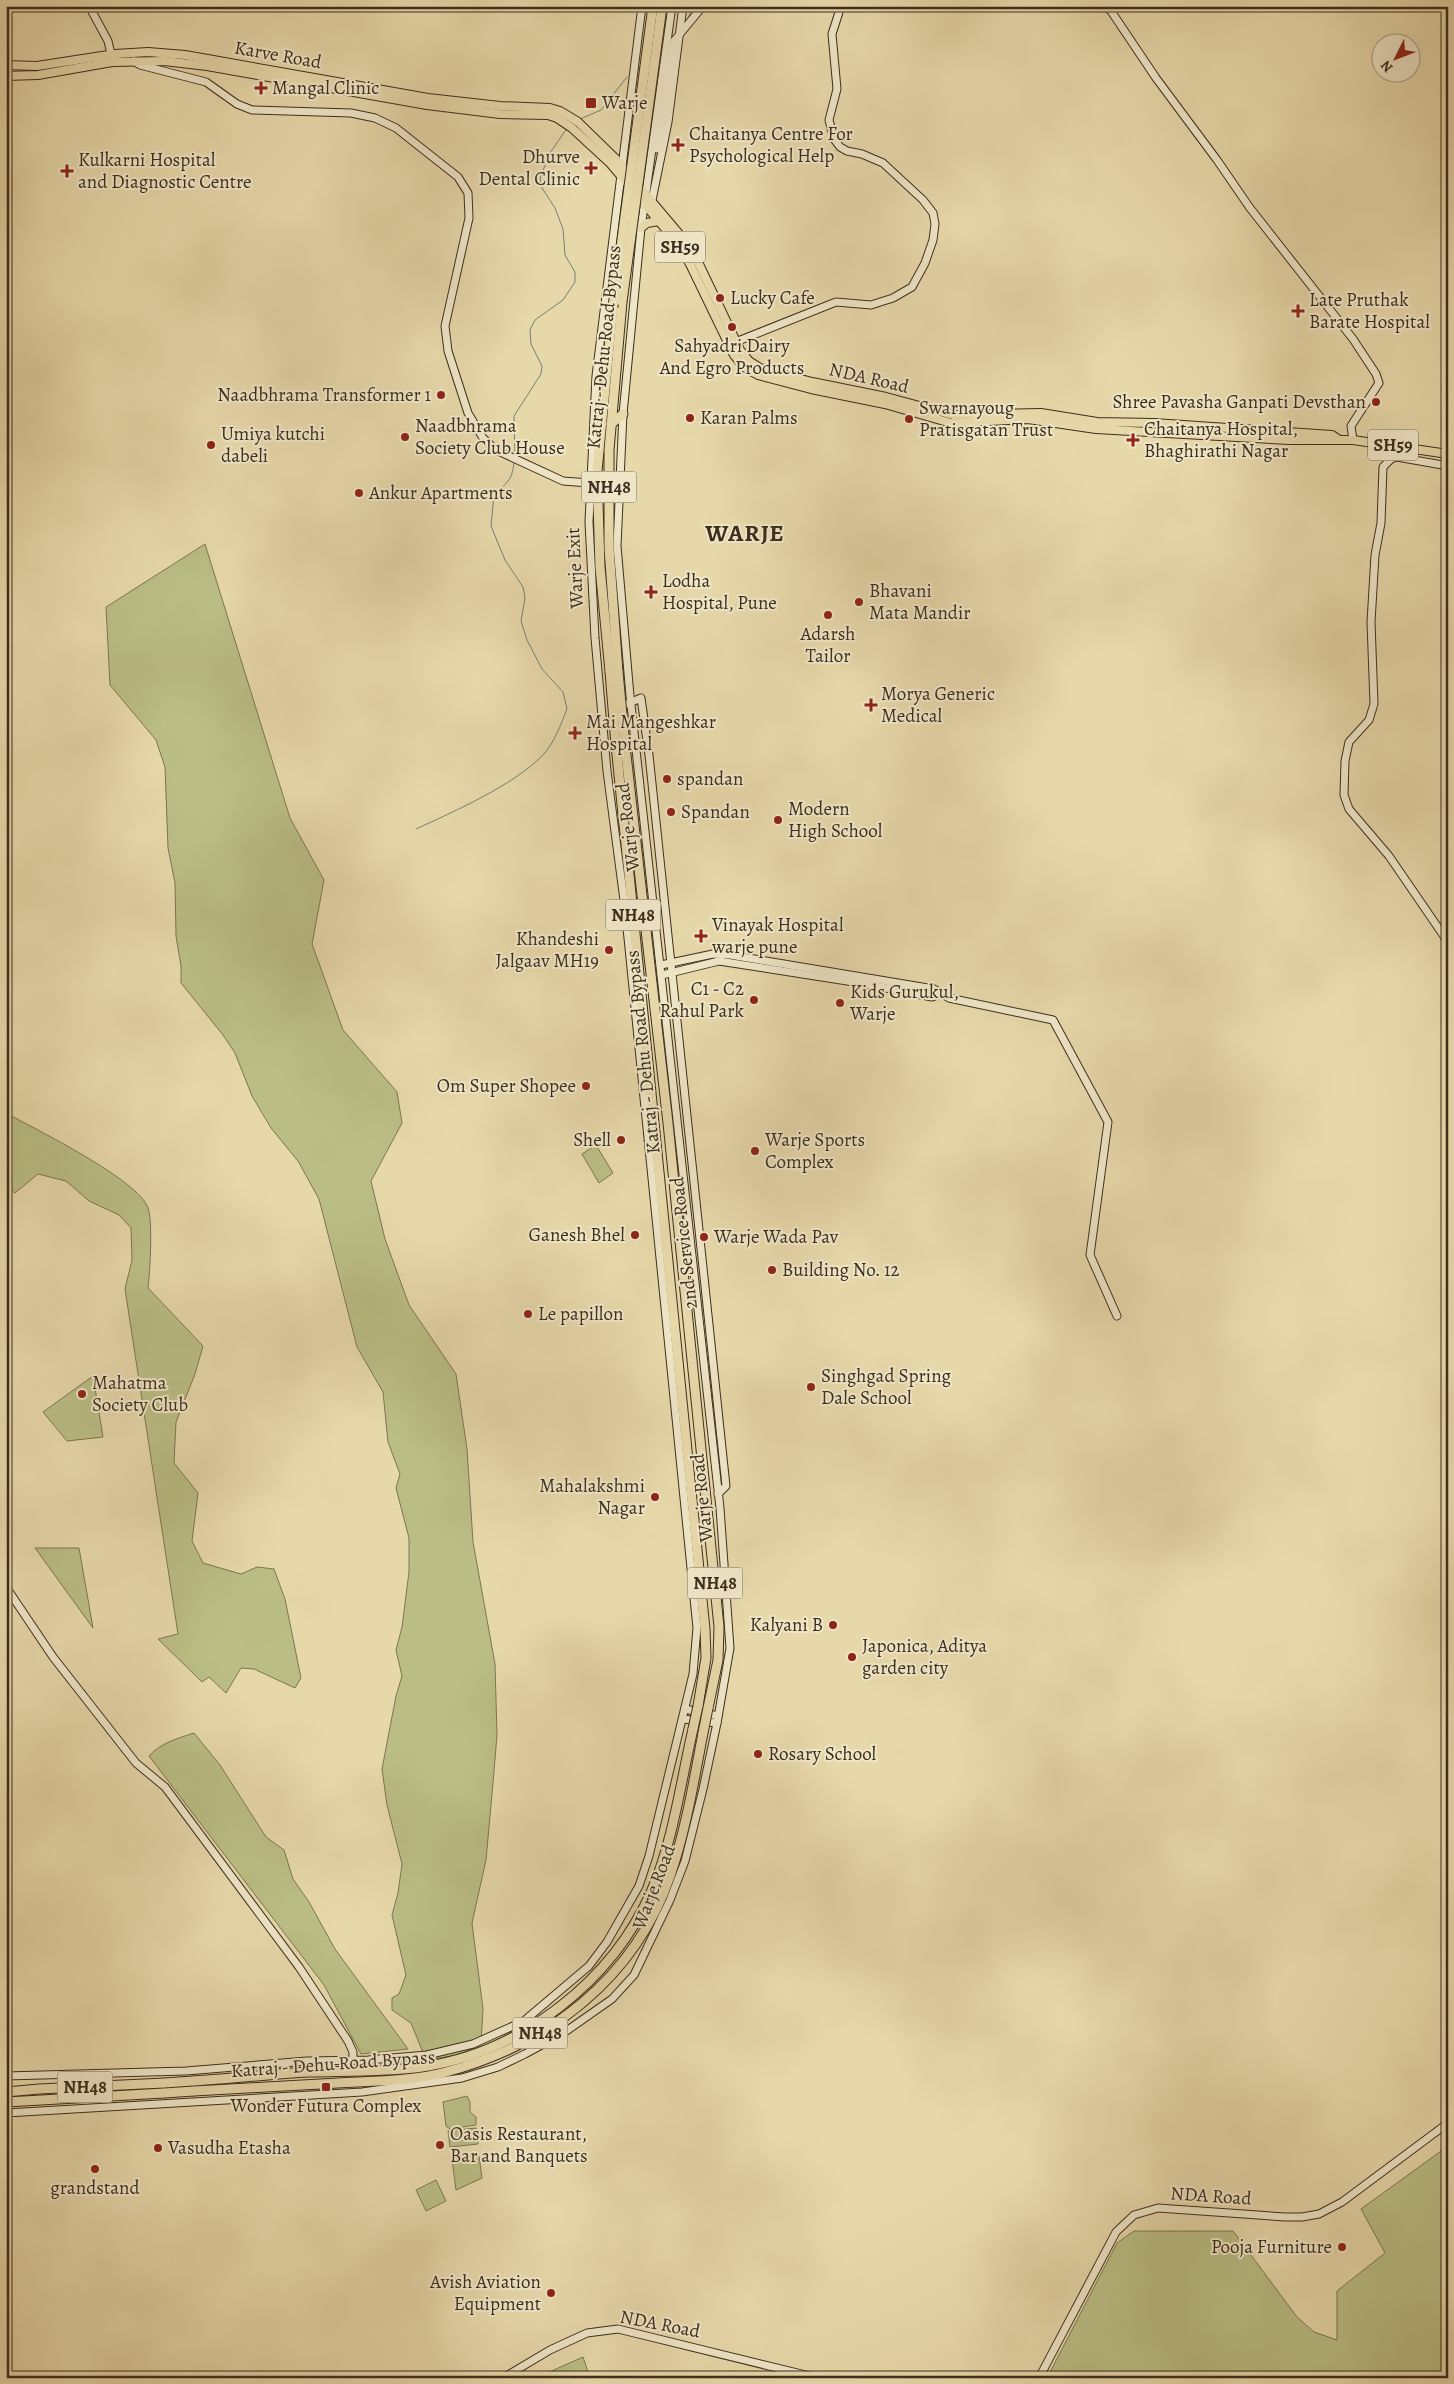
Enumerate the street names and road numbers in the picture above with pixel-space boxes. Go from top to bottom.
street label: Karve Road [232,35,324,76]
road number: SH59 [655,232,705,262]
street label: Katraj - Dehu Road Bypass [580,244,628,450]
street label: NDA Road [826,356,912,400]
road number: SH59 [1368,430,1418,460]
road number: NH48 [582,472,636,502]
street label: Warje Exit [560,527,590,610]
street label: Warje Road [610,781,646,874]
road number: NH48 [606,900,660,930]
street label: Katraj - Dehu Road Bypass [619,949,667,1155]
street label: 2nd Service Road [664,1175,704,1310]
street label: Warje Road [684,1452,720,1545]
road number: NH48 [688,1568,742,1599]
street label: Warje Road [626,1840,682,1934]
road number: NH48 [512,2018,568,2048]
street label: Katraj - Dehu Road Bypass [230,2044,436,2084]
road number: NH48 [58,2072,112,2102]
street label: NDA Road [1170,2180,1253,2212]
street label: NDA Road [618,2303,703,2345]

